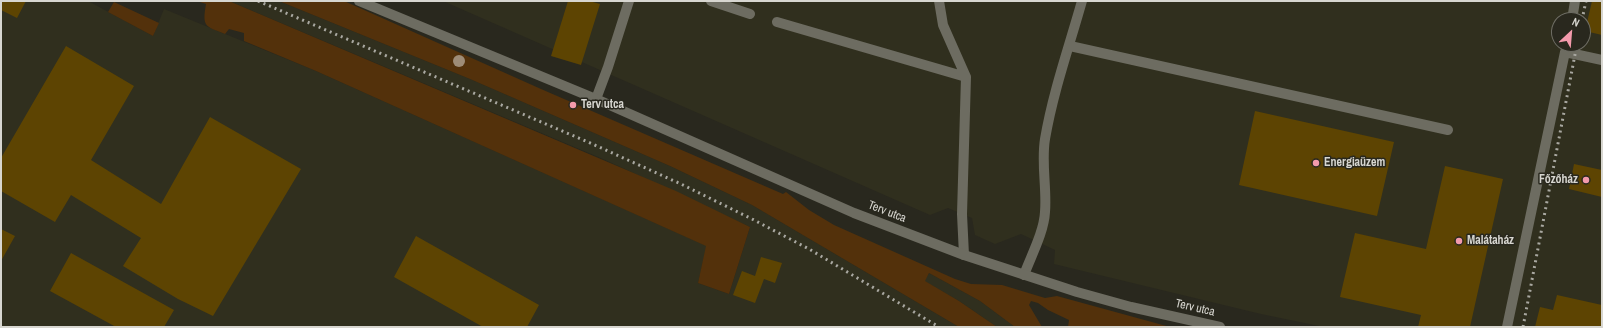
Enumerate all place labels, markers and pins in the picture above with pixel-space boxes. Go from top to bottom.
place label: Terv utca [581,98,624,112]
marker: Terv utca [568,100,578,110]
place label: Energiaüzem [1324,156,1385,170]
marker: Energiaüzem [1311,158,1321,168]
place label: Főzőház [1539,173,1578,187]
marker: Főzőház [1581,175,1591,185]
place label: Malátaház [1467,234,1514,248]
marker: Malátaház [1454,236,1464,246]

